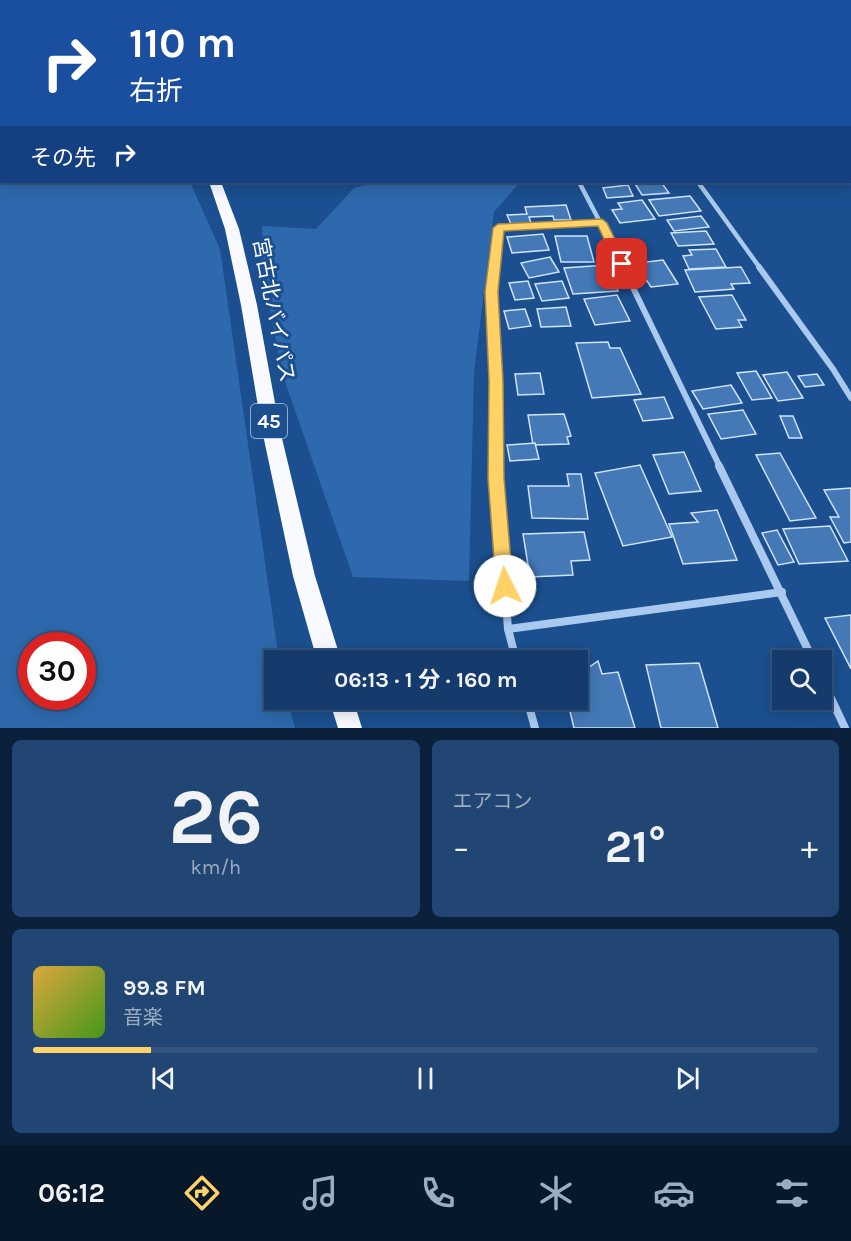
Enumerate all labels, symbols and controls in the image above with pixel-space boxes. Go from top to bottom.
text: 110 m [129,18,236,68]
icon: right [30,24,108,102]
text: 右折 [129,75,183,107]
icon: right [108,138,141,171]
text: その先 [30,145,96,171]
street label: 宮古北バイパス [248,236,300,384]
pin [596,238,647,289]
icon: arrive [605,247,638,280]
road number: 45 [251,404,287,438]
position arrow [473,554,537,618]
speed limit sign: 30 [18,632,96,710]
map controls [772,650,832,710]
button: search [772,650,832,710]
text: 06:13 · 1 分 · 160 m [334,667,518,693]
text: 26 [168,771,263,863]
text: エアコン [453,790,533,813]
text: 21° [605,821,666,873]
text: − [453,828,470,866]
text: + [801,828,818,866]
text: km/h [190,856,241,879]
text: 99.8 FM [123,975,206,1001]
text: 音楽 [123,1006,163,1029]
icon: previous [147,1062,180,1095]
icon: pause [409,1062,442,1095]
icon: next [671,1062,704,1095]
icon: directions [181,1172,223,1214]
icon: music [299,1172,341,1214]
icon: phone [417,1172,459,1214]
icon: climate [535,1172,577,1214]
icon: car [653,1172,695,1214]
icon: filters [771,1172,813,1214]
text: 06:12 [38,1177,105,1209]

